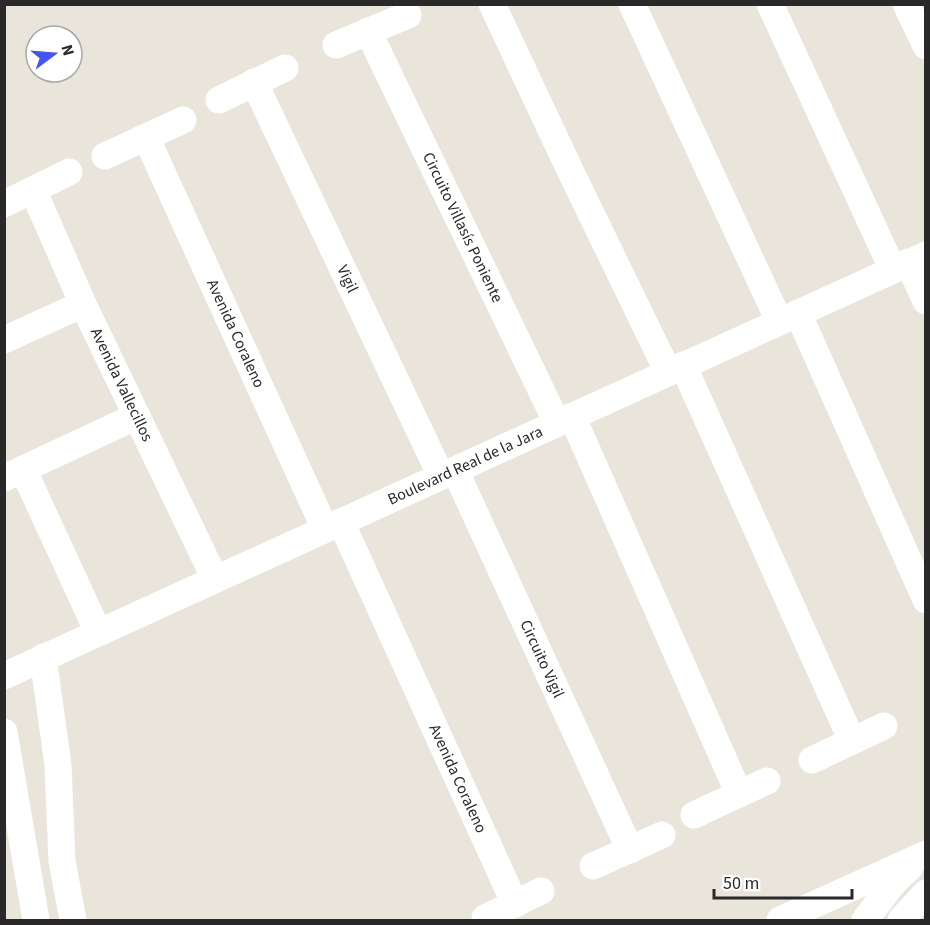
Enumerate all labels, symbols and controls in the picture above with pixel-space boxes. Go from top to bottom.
north arrow [24,24,84,84]
text: N [55,42,79,58]
street label: Circuito Villasís Poniente [417,149,508,306]
street label: Vigil [331,261,363,296]
street label: Avenida Coraleno [201,276,270,391]
street label: Avenida Vallecillos [85,324,159,445]
street label: Boulevard Real de la Jara [384,420,546,510]
street label: Circuito Vigil [514,616,570,702]
street label: Avenida Coraleno [424,721,492,837]
scale bar [714,862,852,900]
text: 50 m [723,871,759,896]

